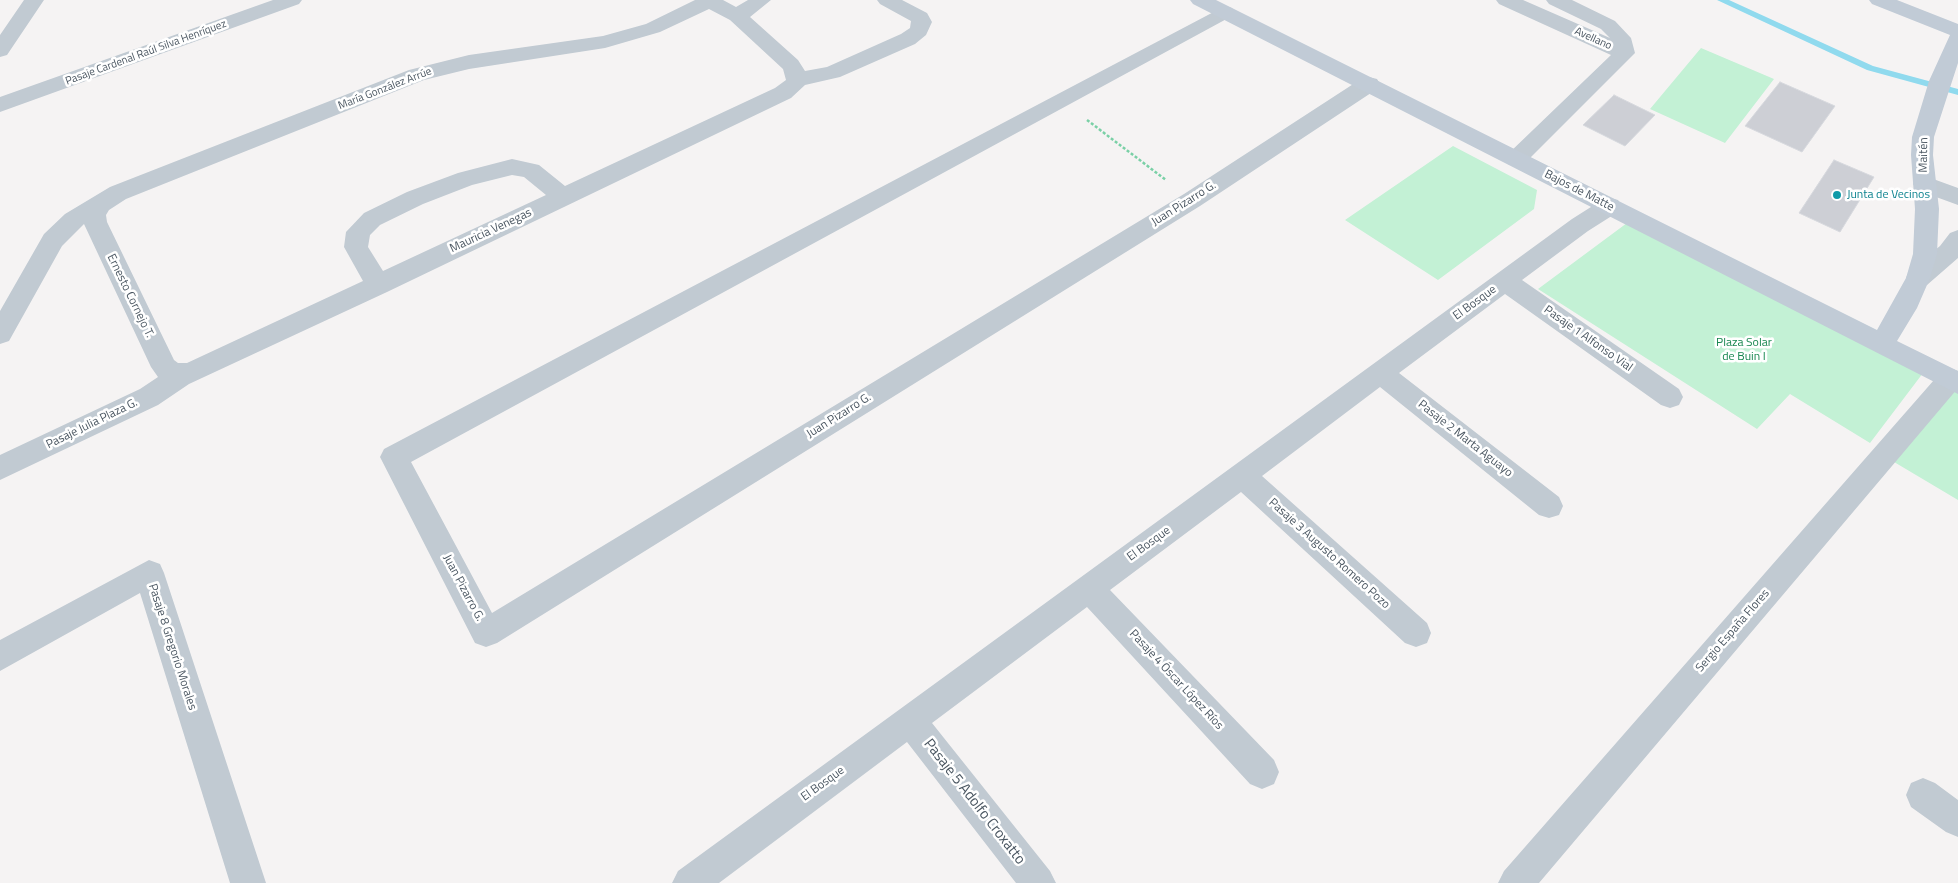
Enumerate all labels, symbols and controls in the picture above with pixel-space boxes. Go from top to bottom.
street label: Pasaje Cardenal Raúl Silva Henríquez [64,18,228,88]
street label: Avellano [1572,25,1614,53]
street label: María González Arrúe [336,65,434,113]
street label: Maitén [1916,137,1932,173]
street label: Bajos de Matte [1542,167,1616,215]
street label: Juan Pizarro G. [1149,178,1219,230]
place label: Junta de Vecinos [1847,188,1930,202]
marker: Junta de Vecinos [1831,189,1843,201]
street label: Mauricia Venegas [448,206,534,256]
street label: Ernesto Cornejo T. [104,252,156,340]
street label: El Bosque [1451,282,1499,324]
street label: Pasaje 1 Alfonso Vial [1541,303,1635,375]
park label: Plaza Solar de Buin I [1716,336,1772,364]
street label: Juan Pizarro G. [804,390,874,442]
street label: Pasaje Julia Plaza G. [44,396,140,452]
street label: Pasaje 2 Marta Aguayo [1415,398,1515,480]
street label: Pasaje 3 Augusto Romero Pozo [1265,496,1393,612]
street label: El Bosque [1125,523,1173,565]
street label: Juan Pizarro G. [439,552,487,624]
street label: Pasaje 8 Gregorio Morales [145,582,199,712]
street label: Sergio España Flores [1693,587,1773,675]
street label: Pasaje 4 Óscar López Ríos [1126,627,1226,733]
street label: Pasaje 5 Adolfo Croxatto [919,736,1029,868]
street label: El Bosque [799,763,847,805]

